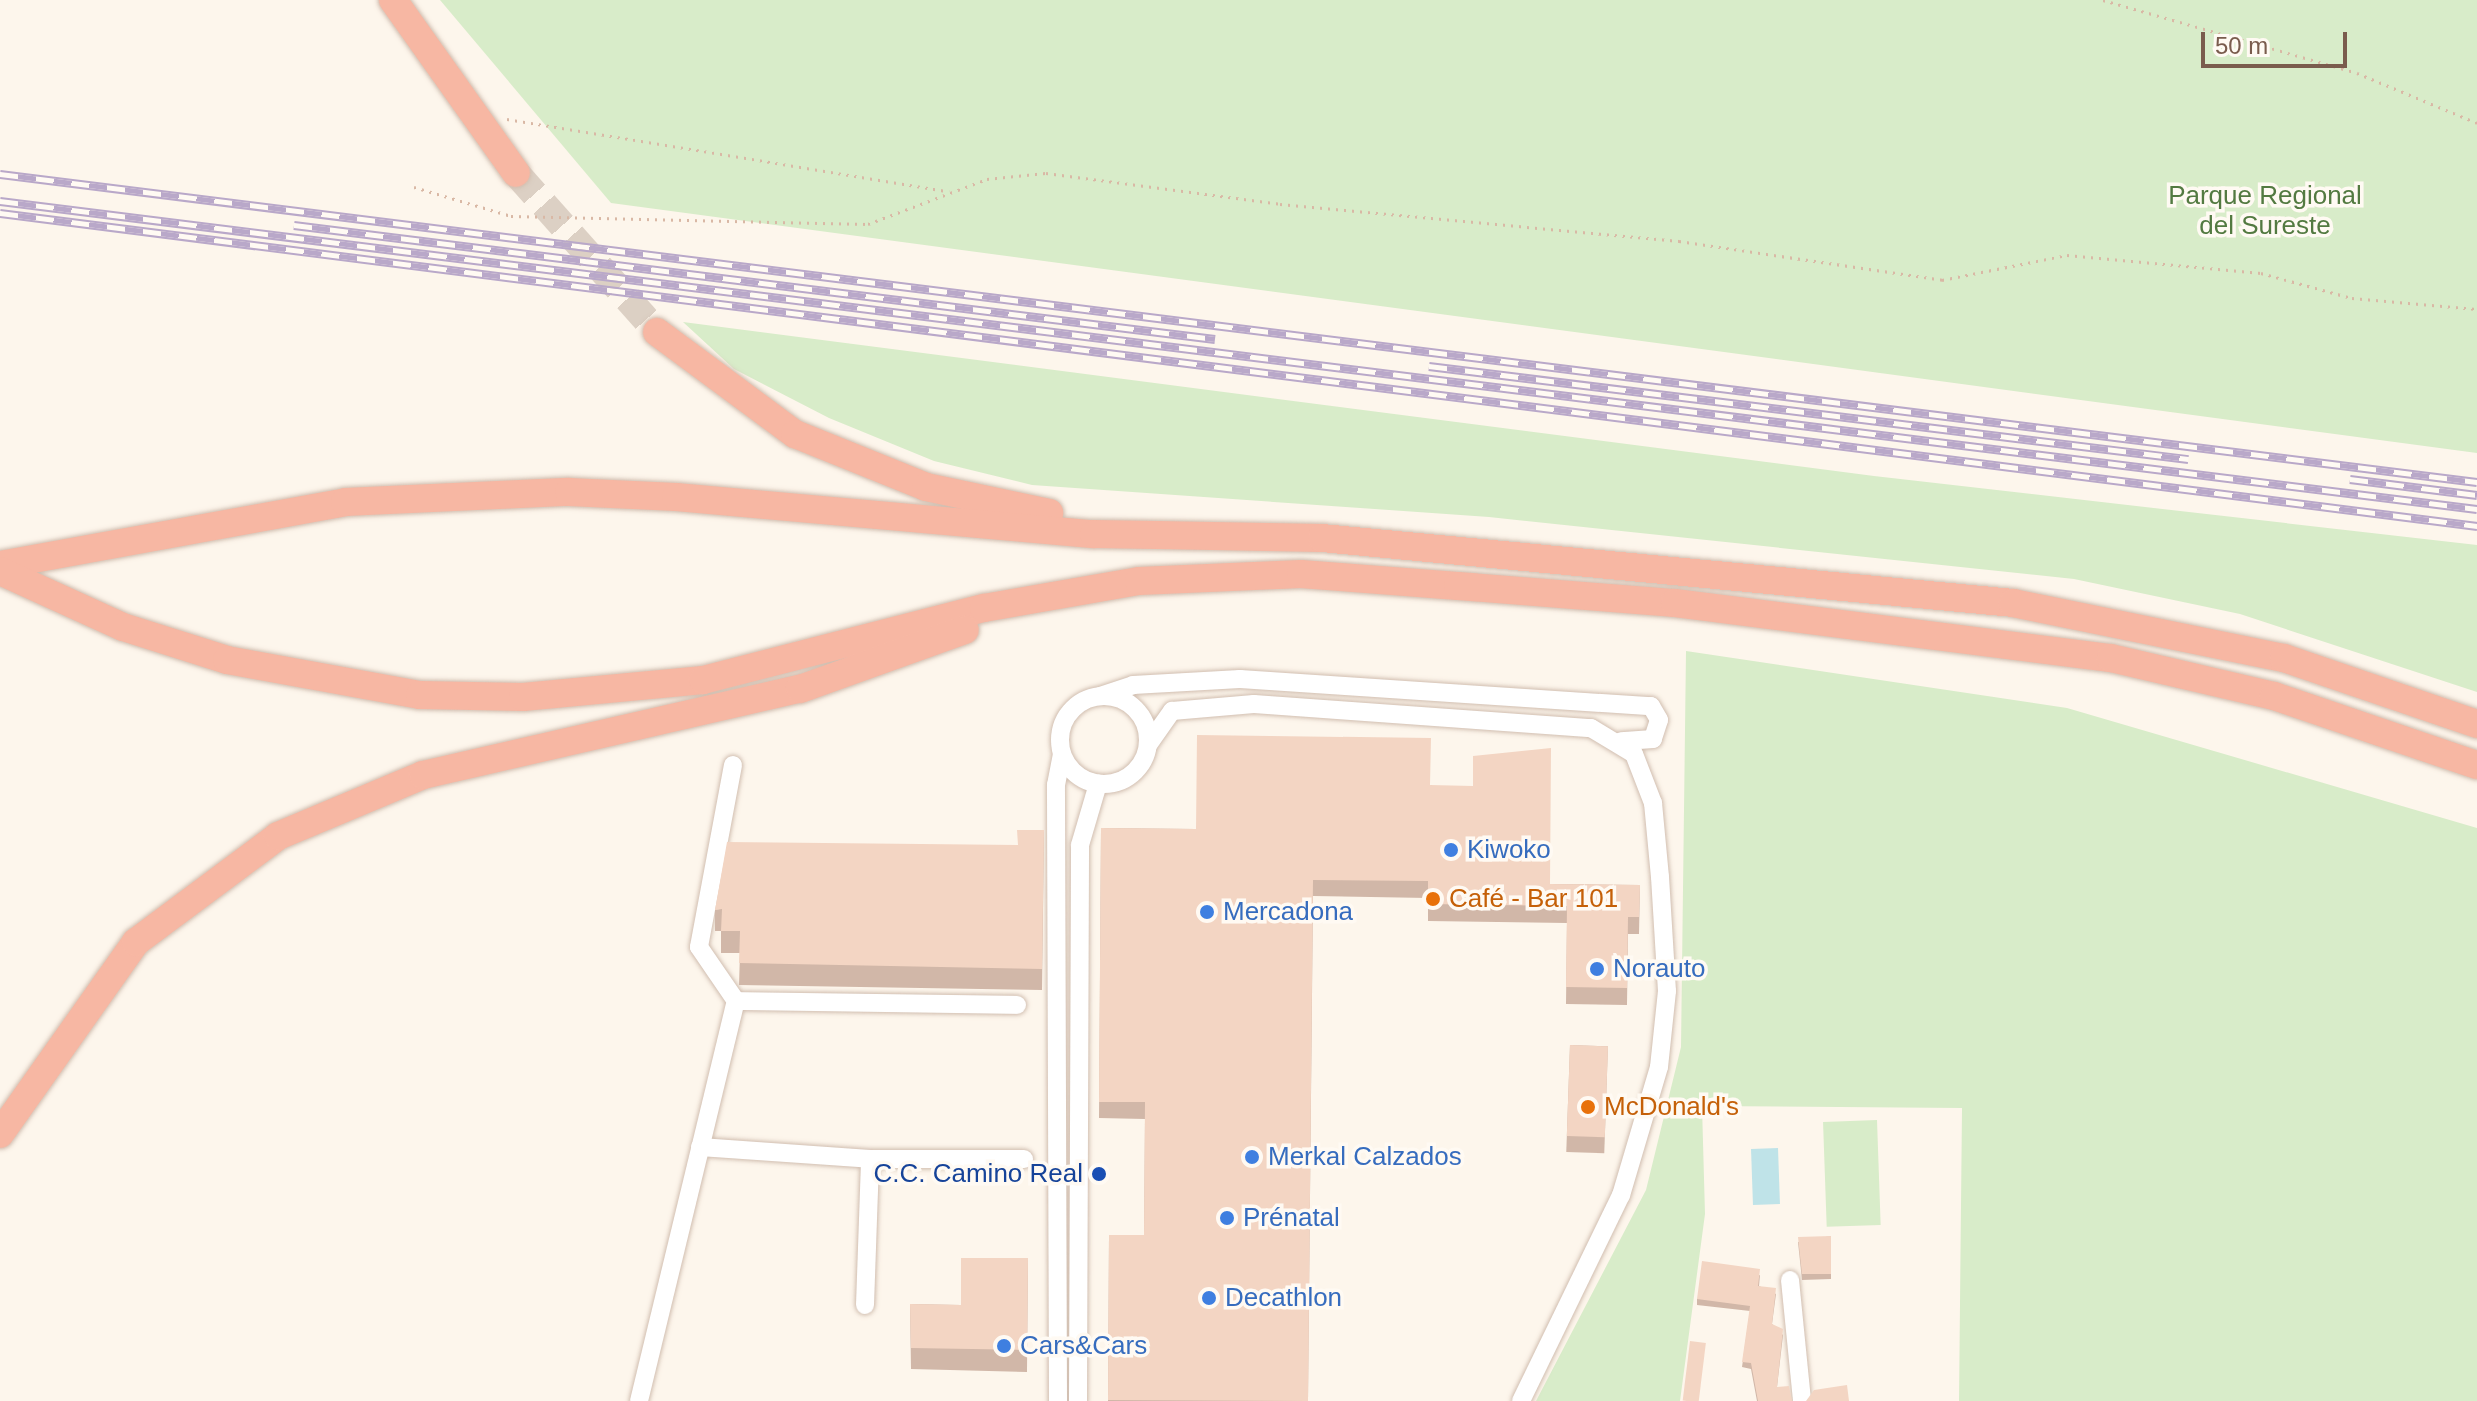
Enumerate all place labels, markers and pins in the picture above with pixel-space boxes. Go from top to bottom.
place label: Kiwoko [1467,834,1551,866]
marker: Kiwoko [1442,841,1460,859]
place label: Café - Bar 101 [1449,883,1618,915]
marker: Café - Bar 101 [1424,890,1442,908]
place label: Mercadona [1223,896,1353,928]
marker: Mercadona [1198,903,1216,921]
place label: Norauto [1613,953,1705,985]
marker: Norauto [1588,960,1606,978]
place label: McDonald's [1604,1091,1739,1123]
marker: McDonald's [1579,1098,1597,1116]
place label: Merkal Calzados [1268,1141,1462,1173]
marker: Merkal Calzados [1243,1148,1261,1166]
place label: C.C. Camino Real [873,1158,1083,1190]
marker: C.C. Camino Real [1090,1165,1108,1183]
place label: Prénatal [1243,1202,1340,1234]
marker: Prénatal [1218,1209,1236,1227]
place label: Decathlon [1225,1282,1342,1314]
marker: Decathlon [1200,1289,1218,1307]
place label: Cars&Cars [1020,1330,1147,1362]
marker: Cars&Cars [995,1337,1013,1355]

